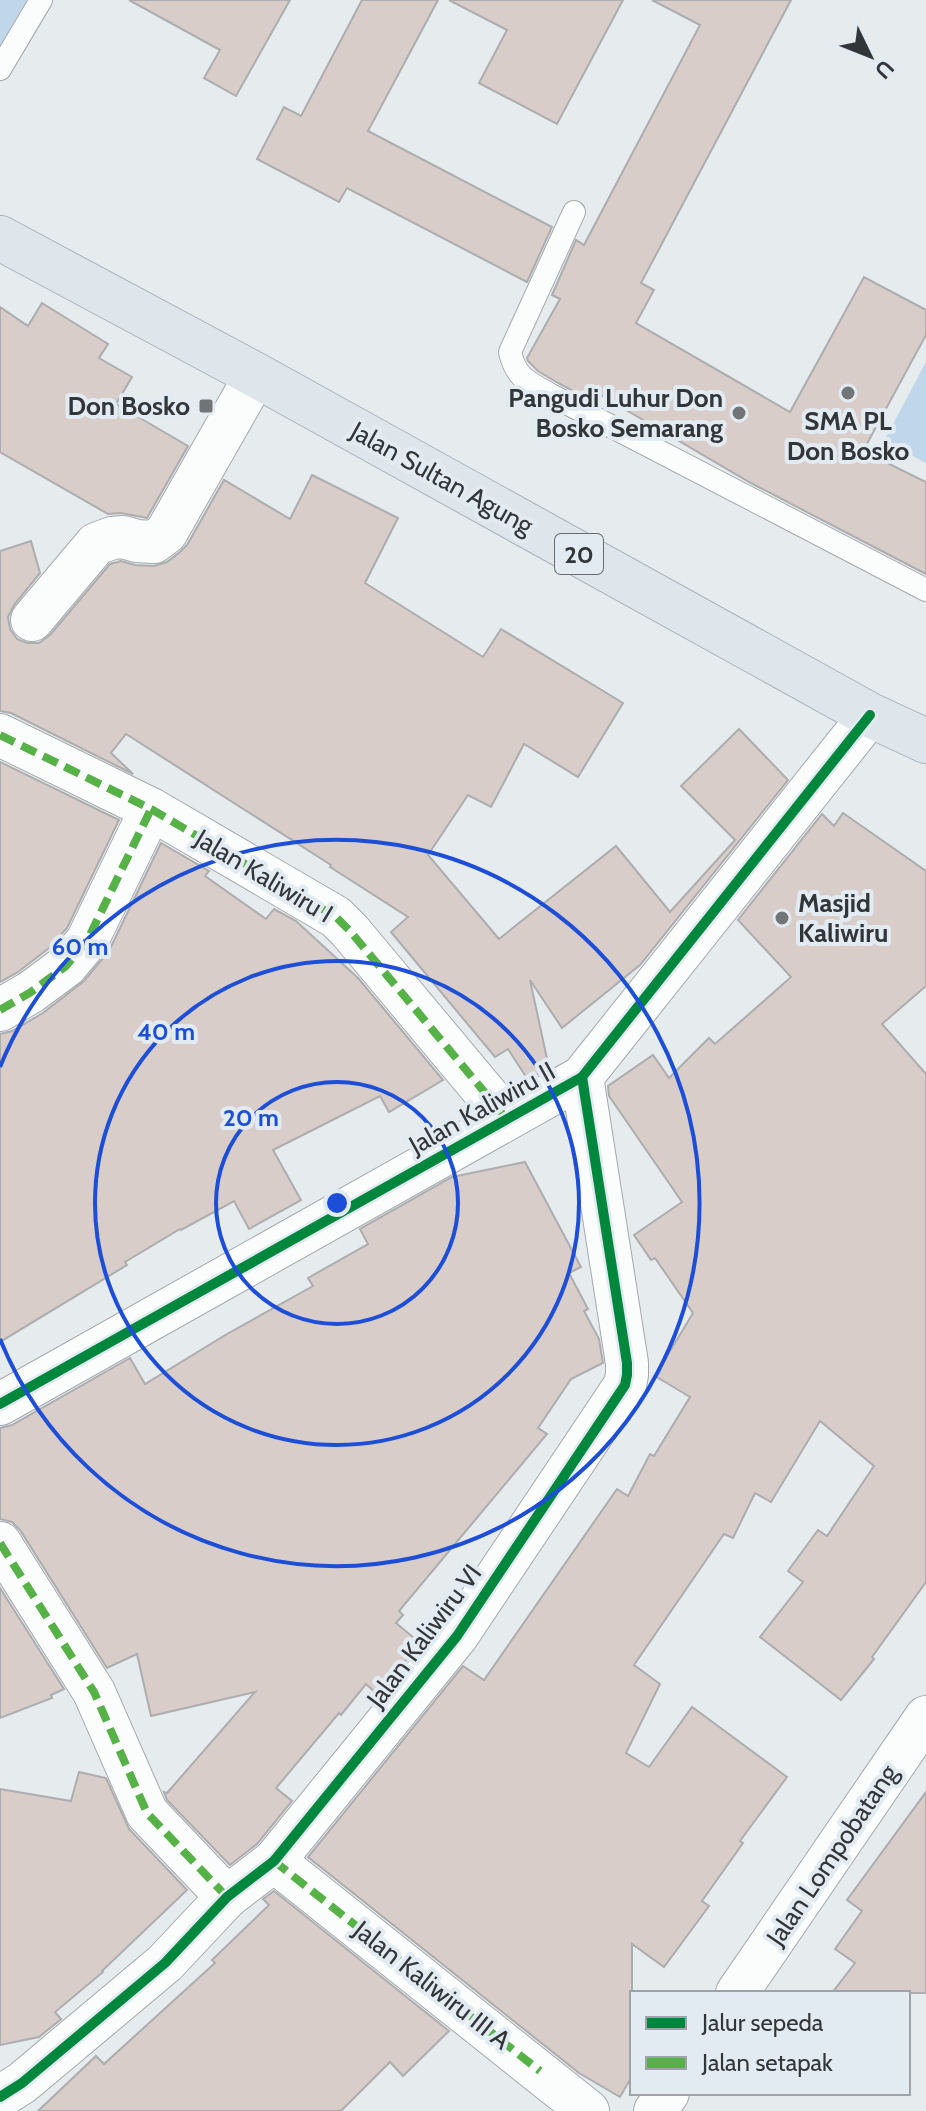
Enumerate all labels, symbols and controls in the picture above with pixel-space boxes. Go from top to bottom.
north arrow [830,16,910,96]
text: U [869,54,900,84]
place label: Pangudi Luhur Don Bosko Semarang [508,382,723,444]
marker: SMA PL Don Bosko [839,384,857,402]
place label: Don Bosko [67,390,190,422]
marker: Don Bosko [197,397,215,415]
marker: Pangudi Luhur Don Bosko Semarang [730,404,748,422]
place label: SMA PL Don Bosko [787,405,909,467]
street label: Jalan Sultan Agung [344,414,540,542]
road number: 20 [555,534,603,574]
street label: Jalan Kaliwiru I [188,822,339,930]
place label: Masjid Kaliwiru [798,887,888,949]
marker: Masjid Kaliwiru [773,909,791,927]
text: 60 m [52,932,108,961]
text: 40 m [137,1017,195,1046]
street label: Jalan Kaliwiru II [403,1055,561,1162]
text: 20 m [223,1103,279,1132]
centre of rings [323,1189,351,1217]
street label: Jalan Kaliwiru VI [359,1558,488,1715]
street label: Jalan Lompobatang [759,1757,905,1953]
street label: Jalan Kaliwiru III A [346,1913,517,2056]
legend [630,1991,910,2095]
text: Jalur sepeda [701,2008,824,2037]
text: Jalan setapak [701,2048,833,2077]

